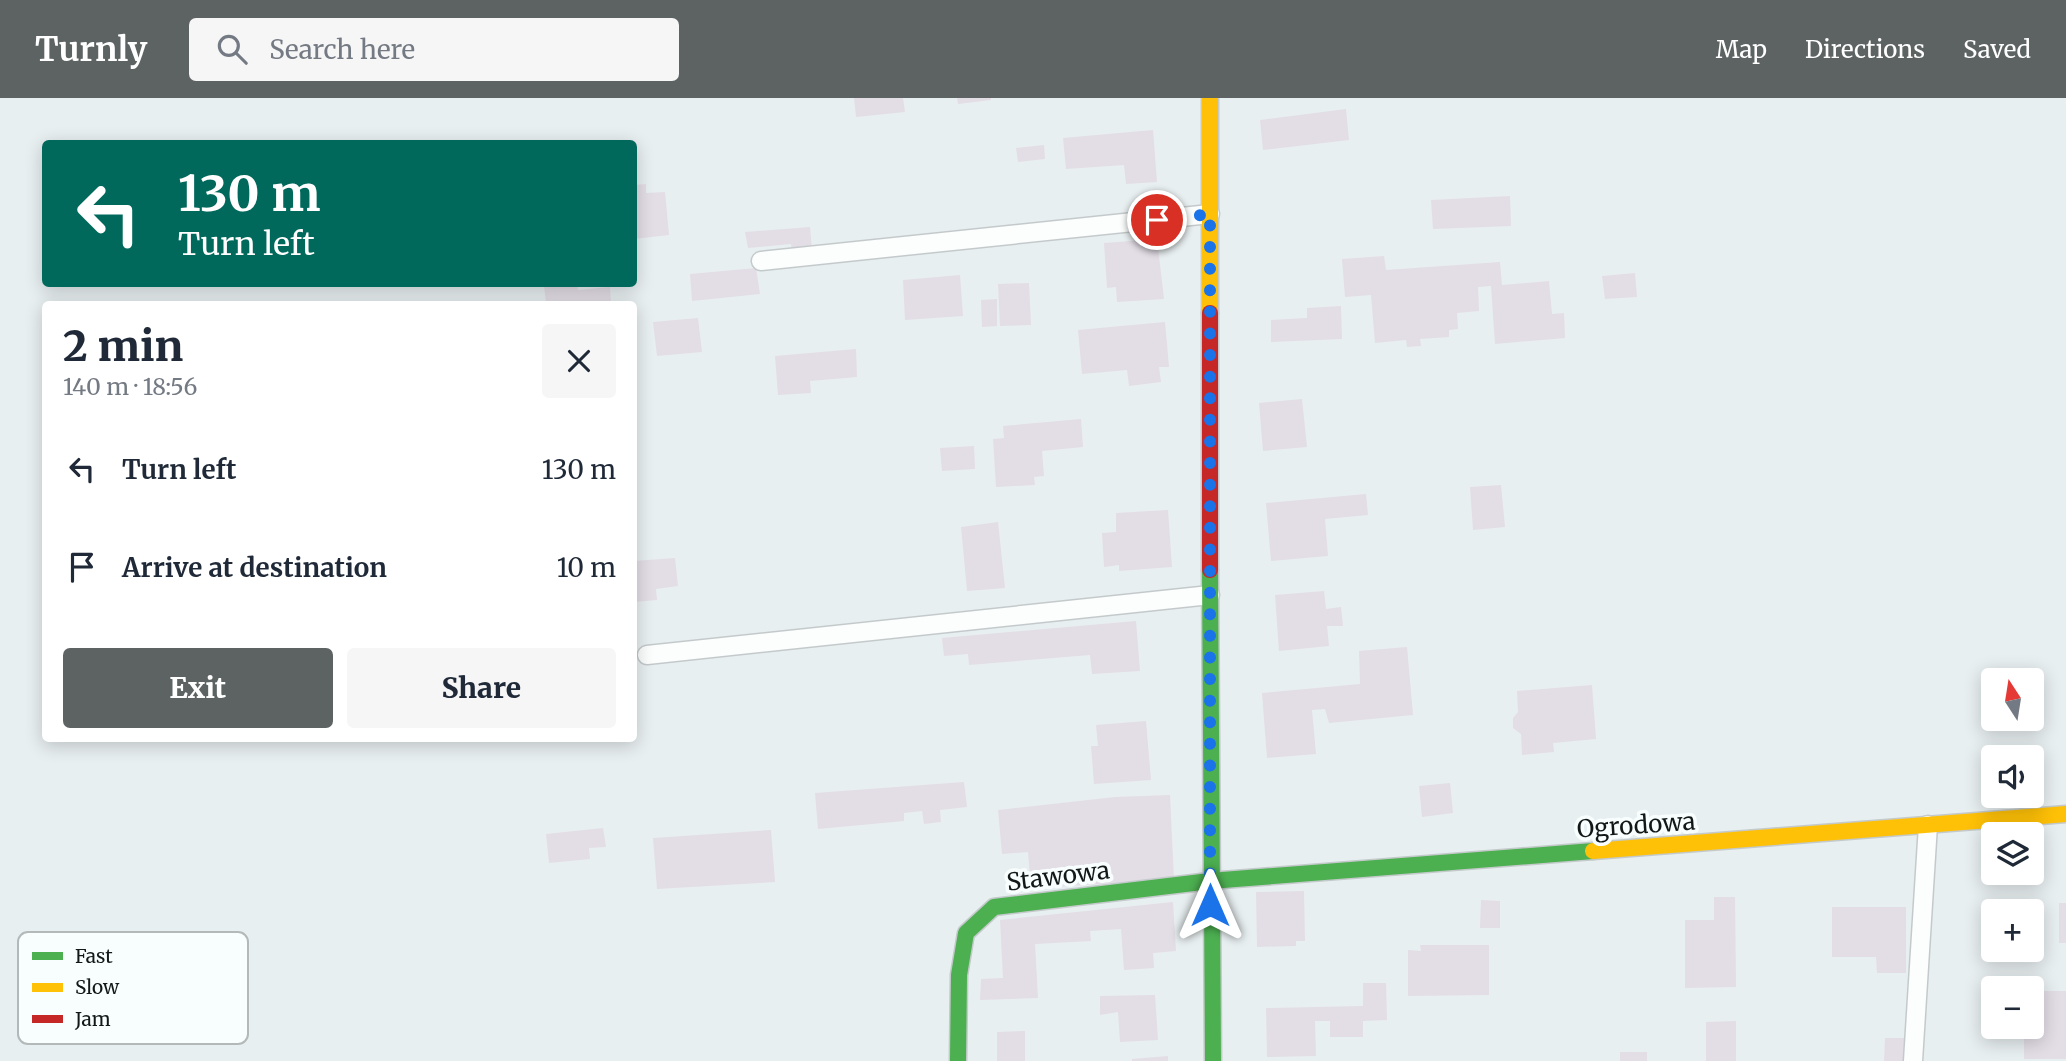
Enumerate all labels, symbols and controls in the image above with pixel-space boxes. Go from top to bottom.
search box [189,18,679,81]
text: Turnly [35,29,147,70]
icon: search [213,30,251,68]
text: Search here [269,33,415,66]
text: Map [1716,34,1767,65]
text: Directions [1805,34,1925,65]
text: Saved [1963,34,2031,65]
text: 130 m [178,163,321,224]
icon: left [63,168,154,259]
pin [1127,190,1187,250]
icon: arrive [1138,201,1176,239]
text: Turn left [178,224,315,264]
text: 2 min [63,320,183,372]
button: close [542,324,616,398]
text: 140 m · 18:56 [63,372,197,401]
icon: left [63,450,101,488]
text: Turn left [122,453,236,486]
text: 130 m [542,453,616,486]
icon: arrive [63,548,101,586]
text: Arrive at destination [122,551,387,584]
text: 10 m [557,551,616,584]
button: Exit [63,648,333,728]
button: Share [347,648,616,728]
north arrow [1981,668,2044,732]
map controls [1981,668,2044,1039]
button: sound [1981,745,2044,808]
street label: Ogrodowa [1576,805,1696,845]
button: layers [1981,822,2044,885]
street label: Stawowa [1005,854,1111,898]
position arrow [1173,868,1247,942]
button: + [1981,899,2044,962]
legend [18,932,248,1044]
text: Fast [75,944,113,968]
text: Slow [75,975,120,999]
button: − [1981,976,2044,1039]
text: Jam [74,1007,111,1031]

